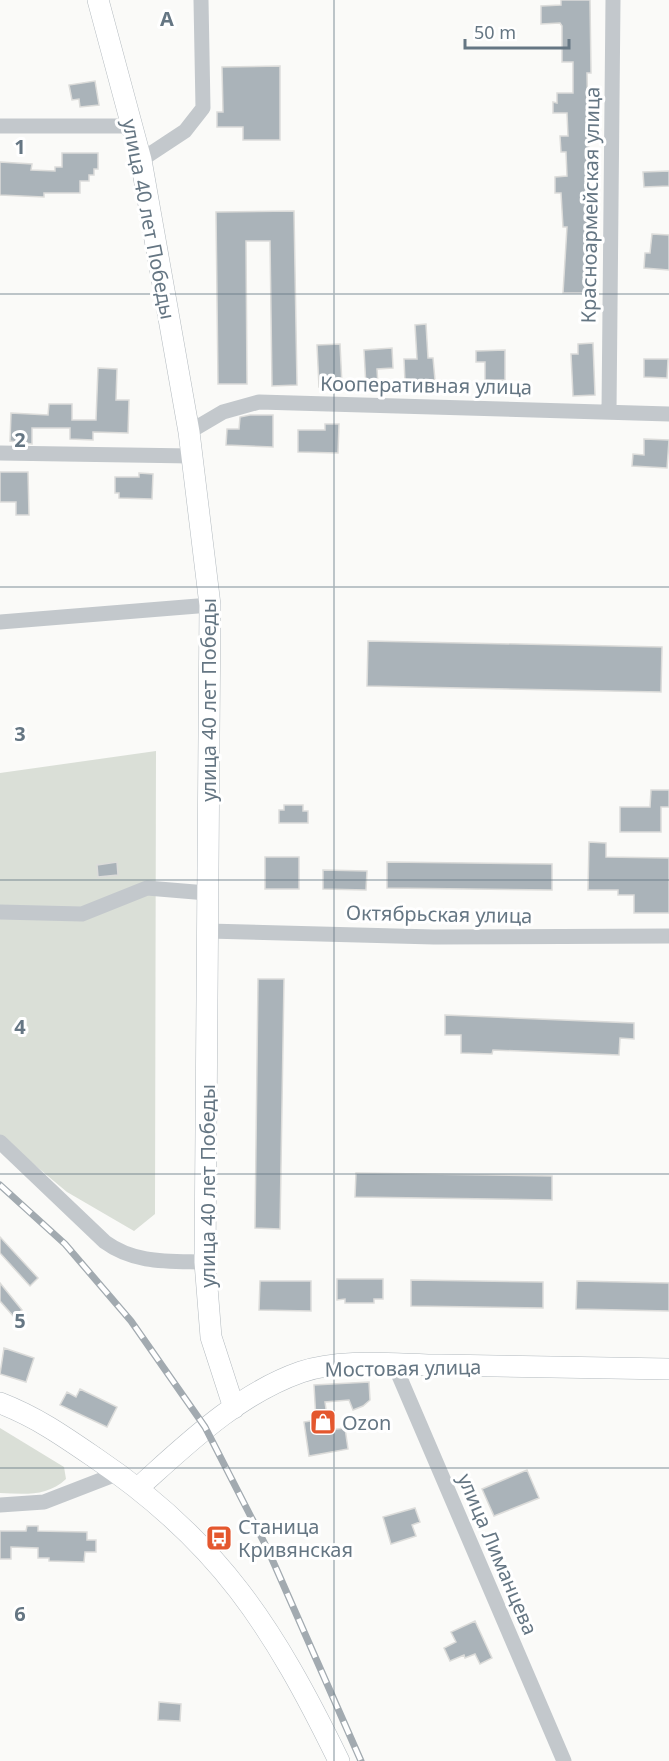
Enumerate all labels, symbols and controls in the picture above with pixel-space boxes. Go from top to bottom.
text: A [160,5,174,32]
scale bar [465,12,568,50]
text: 50 m [474,20,516,44]
street label: Красноармейская улица [574,87,606,323]
street label: улица 40 лет Победы [116,116,182,322]
text: 1 [14,133,26,160]
street label: Кооперативная улица [320,370,532,400]
text: 2 [14,426,26,453]
street label: улица 40 лет Победы [195,598,222,802]
text: 3 [14,720,26,747]
street label: Октябрьская улица [346,899,532,929]
text: 4 [14,1013,26,1040]
street label: улица 40 лет Победы [194,1084,221,1288]
text: 5 [14,1307,26,1334]
street label: Мостовая улица [324,1353,482,1383]
shop icon: Ozon [308,1407,338,1437]
place label: Ozon [342,1409,391,1436]
street label: улица Лиманцева [452,1469,544,1639]
place label: Станица Кривянская [238,1513,353,1563]
bus stop icon: Станица Кривянская [204,1523,234,1553]
text: 6 [14,1600,26,1627]

